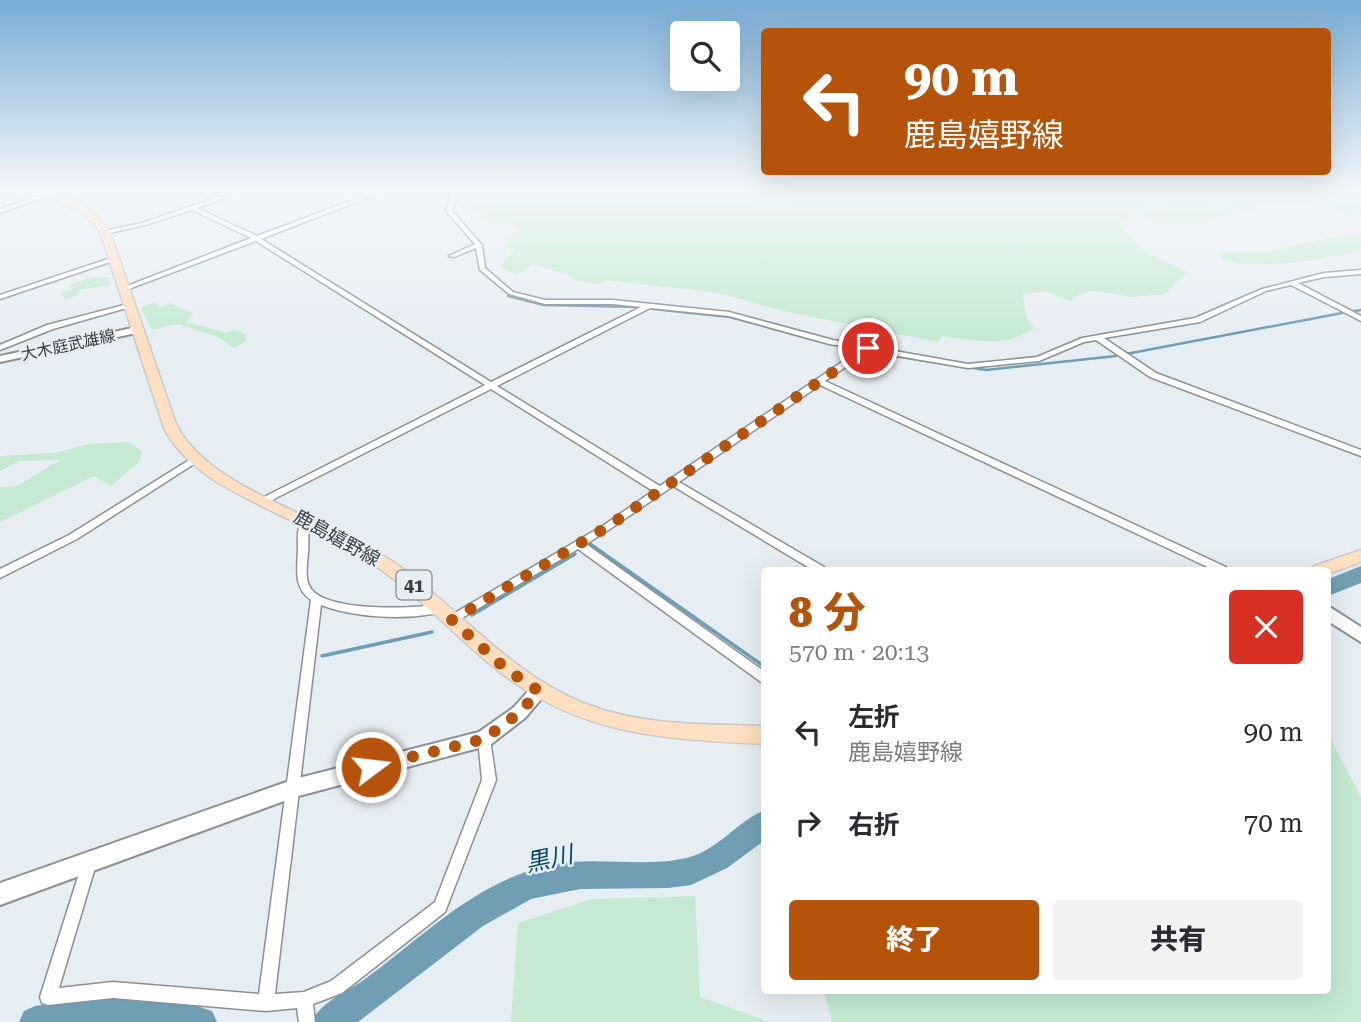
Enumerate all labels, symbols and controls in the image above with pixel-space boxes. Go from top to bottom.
map controls [670,21,740,91]
button: search [670,21,740,91]
text: 90 m [904,50,1019,107]
icon: left [789,56,880,147]
text: 鹿島嬉野線 [904,116,1064,154]
pin [838,318,898,378]
street label: 大木庭武雄線 [19,326,117,364]
icon: arrive [849,329,887,367]
street label: 鹿島嬉野線 [290,505,384,571]
road number: 41 [396,570,432,600]
text: 8 分 [789,588,865,637]
button: close [1229,590,1303,664]
text: 570 m · 20:13 [789,639,929,666]
text: 左折 [848,702,900,732]
icon: left [789,713,827,751]
text: 90 m [1244,717,1303,747]
position arrow [334,730,408,804]
text: 鹿島嬉野線 [848,739,963,766]
icon: right [789,804,827,842]
text: 70 m [1244,808,1303,838]
text: 右折 [848,810,900,840]
water label: 黒川 [523,840,578,878]
button: 終了 [789,900,1039,980]
button: 共有 [1053,900,1303,980]

